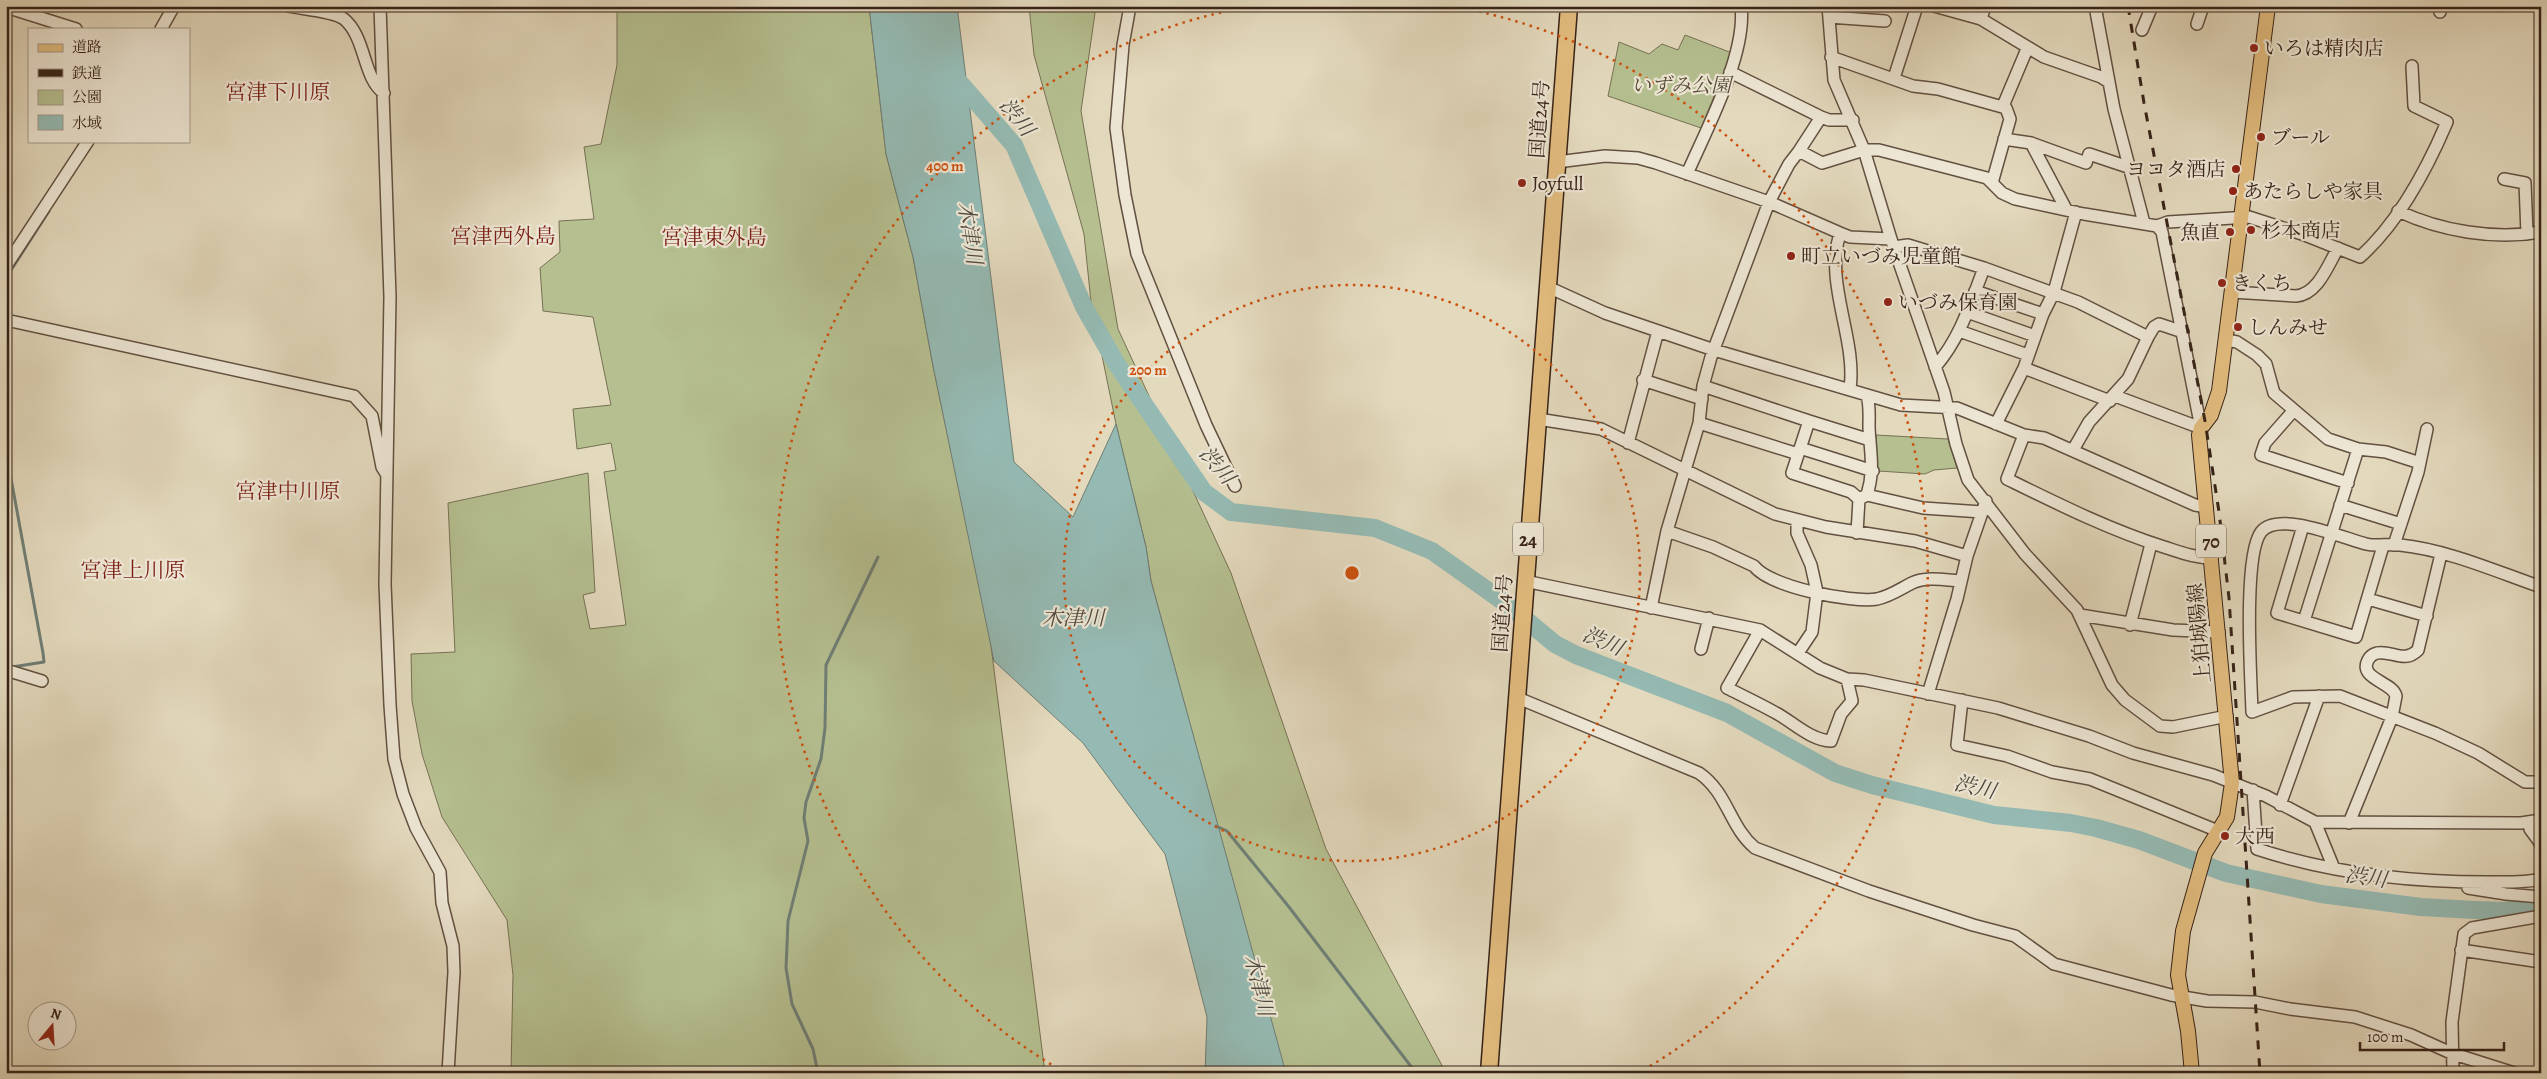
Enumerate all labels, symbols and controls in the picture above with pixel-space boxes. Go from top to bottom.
legend [28,28,190,142]
place label: いろは精肉店 [2264,35,2384,62]
text: 道路 [72,37,102,57]
marker: いろは精肉店 [2248,42,2260,54]
text: 鉄道 [72,63,102,83]
park label: いずみ公園 [1631,72,1734,99]
district label: 宮津下川原 [226,78,331,106]
street label: 国道24号 [1523,79,1556,159]
text: 公園 [72,87,102,107]
water label: 渋川 [993,92,1042,144]
text: 水域 [72,113,102,133]
place label: ブール [2271,124,2330,151]
marker: ブール [2255,131,2267,143]
text: 400 m [926,156,964,176]
place label: ヨコタ酒店 [2126,156,2226,183]
marker: ヨコタ酒店 [2230,163,2242,175]
place label: Joyfull [1532,170,1584,197]
marker: Joyfull [1516,177,1528,189]
place label: あたらしや家具 [2243,178,2383,205]
marker: あたらしや家具 [2227,185,2239,197]
water label: 木津川 [951,200,989,268]
place label: 杉本商店 [2261,217,2341,244]
place label: 魚直 [2180,219,2220,246]
district label: 宮津西外島 [451,222,556,250]
district label: 宮津東外島 [662,223,767,251]
marker: 杉本商店 [2245,224,2257,236]
marker: 魚直 [2224,226,2236,238]
place label: 町立いづみ児童館 [1801,243,1961,270]
marker: 町立いづみ児童館 [1785,250,1797,262]
place label: きくち [2232,270,2292,297]
marker: きくち [2216,277,2228,289]
place label: いづみ保育園 [1898,289,2018,316]
marker: いづみ保育園 [1882,296,1894,308]
place label: しんみせ [2248,314,2328,341]
marker: しんみせ [2232,321,2244,333]
text: 200 m [1129,360,1167,380]
water label: 渋川 [1193,440,1243,492]
district label: 宮津中川原 [236,477,341,505]
road number: 24 [1513,522,1543,556]
road number: 70 [2196,524,2226,558]
district label: 宮津上川原 [81,556,186,584]
centre of rings [1343,564,1361,582]
street label: 国道24号 [1486,573,1519,653]
street label: 上狛城陽線 [2182,582,2217,684]
water label: 木津川 [1042,604,1106,632]
water label: 渋川 [1578,620,1630,663]
water label: 渋川 [1951,769,2001,806]
place label: 大西 [2235,823,2275,850]
marker: 大西 [2219,830,2231,842]
water label: 渋川 [2343,860,2391,894]
water label: 木津川 [1238,951,1281,1021]
north arrow [28,1002,78,1052]
text: N [48,1004,64,1025]
scale bar [2360,1019,2503,1051]
text: 100 m [2367,1027,2404,1047]

